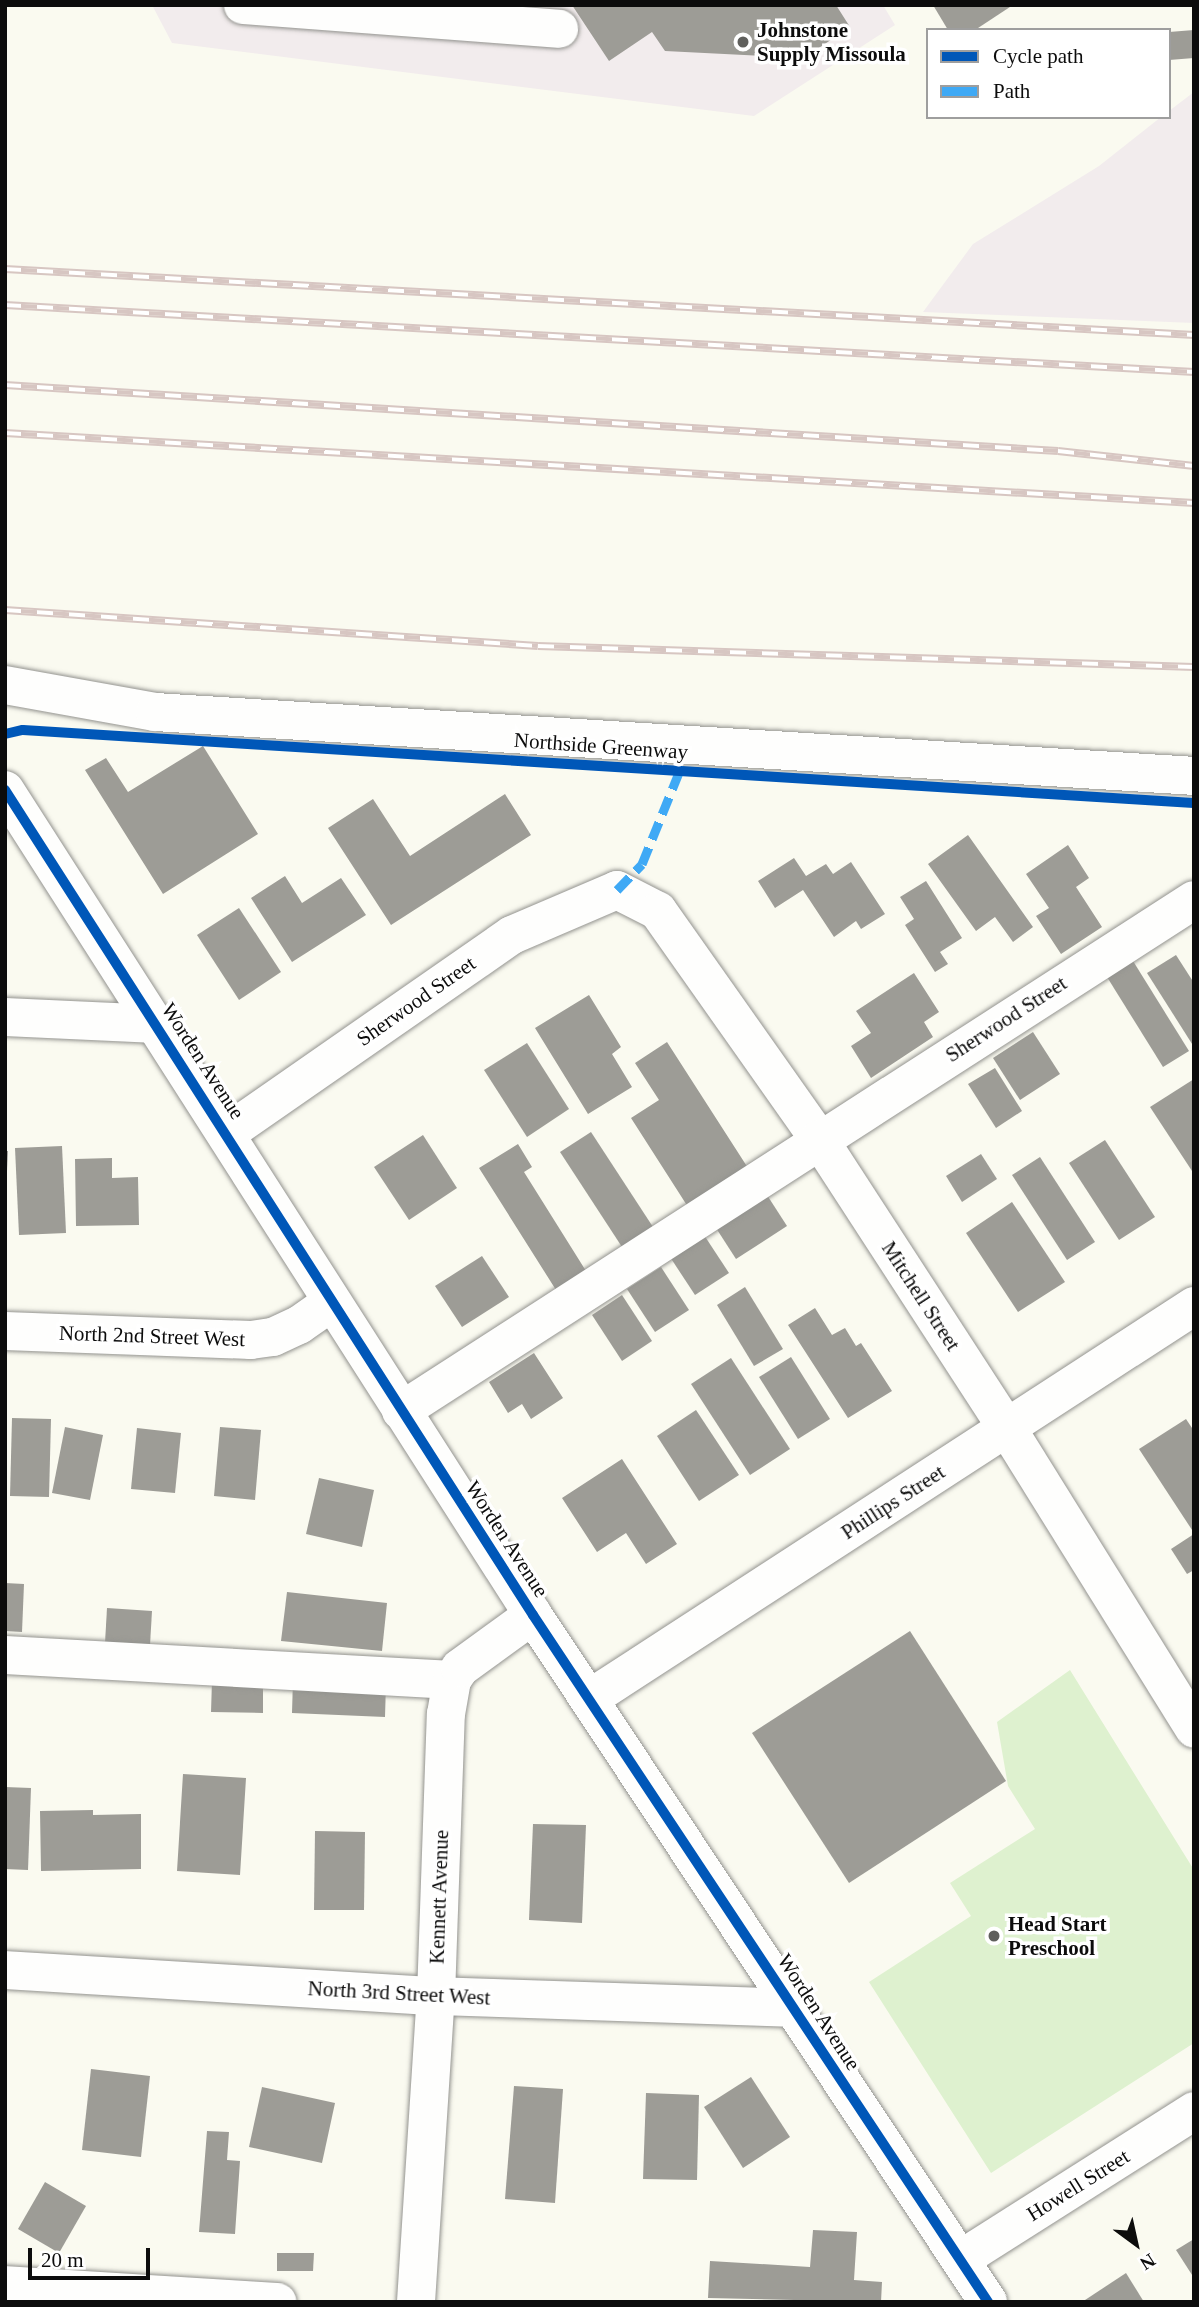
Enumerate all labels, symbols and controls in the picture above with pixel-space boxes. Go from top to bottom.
place label: Johnstone Supply Missoula [757,17,906,67]
legend [926,28,1171,119]
marker: Johnstone Supply Missoula [735,34,751,50]
text: Cycle path [993,44,1083,68]
text: Path [993,79,1030,103]
street label: Northside Greenway [513,727,689,765]
street label: Sherwood Street [352,951,480,1051]
street label: Sherwood Street [941,970,1071,1068]
street label: Worden Avenue [156,998,250,1124]
street label: Mitchell Street [876,1237,966,1355]
street label: North 2nd Street West [58,1320,246,1352]
street label: Phillips Street [836,1459,950,1545]
street label: Worden Avenue [460,1476,554,1602]
street label: Kennett Avenue [424,1829,454,1965]
place label: Head Start Preschool [1008,1911,1107,1961]
marker: Head Start Preschool [986,1928,1002,1944]
street label: Worden Avenue [772,1949,866,2075]
street label: North 3rd Street West [307,1976,491,2010]
street label: Howell Street [1022,2144,1134,2226]
north arrow [1101,2209,1171,2279]
scale bar [32,2234,154,2278]
text: 20 m [41,2248,84,2272]
text: N [1136,2249,1159,2275]

